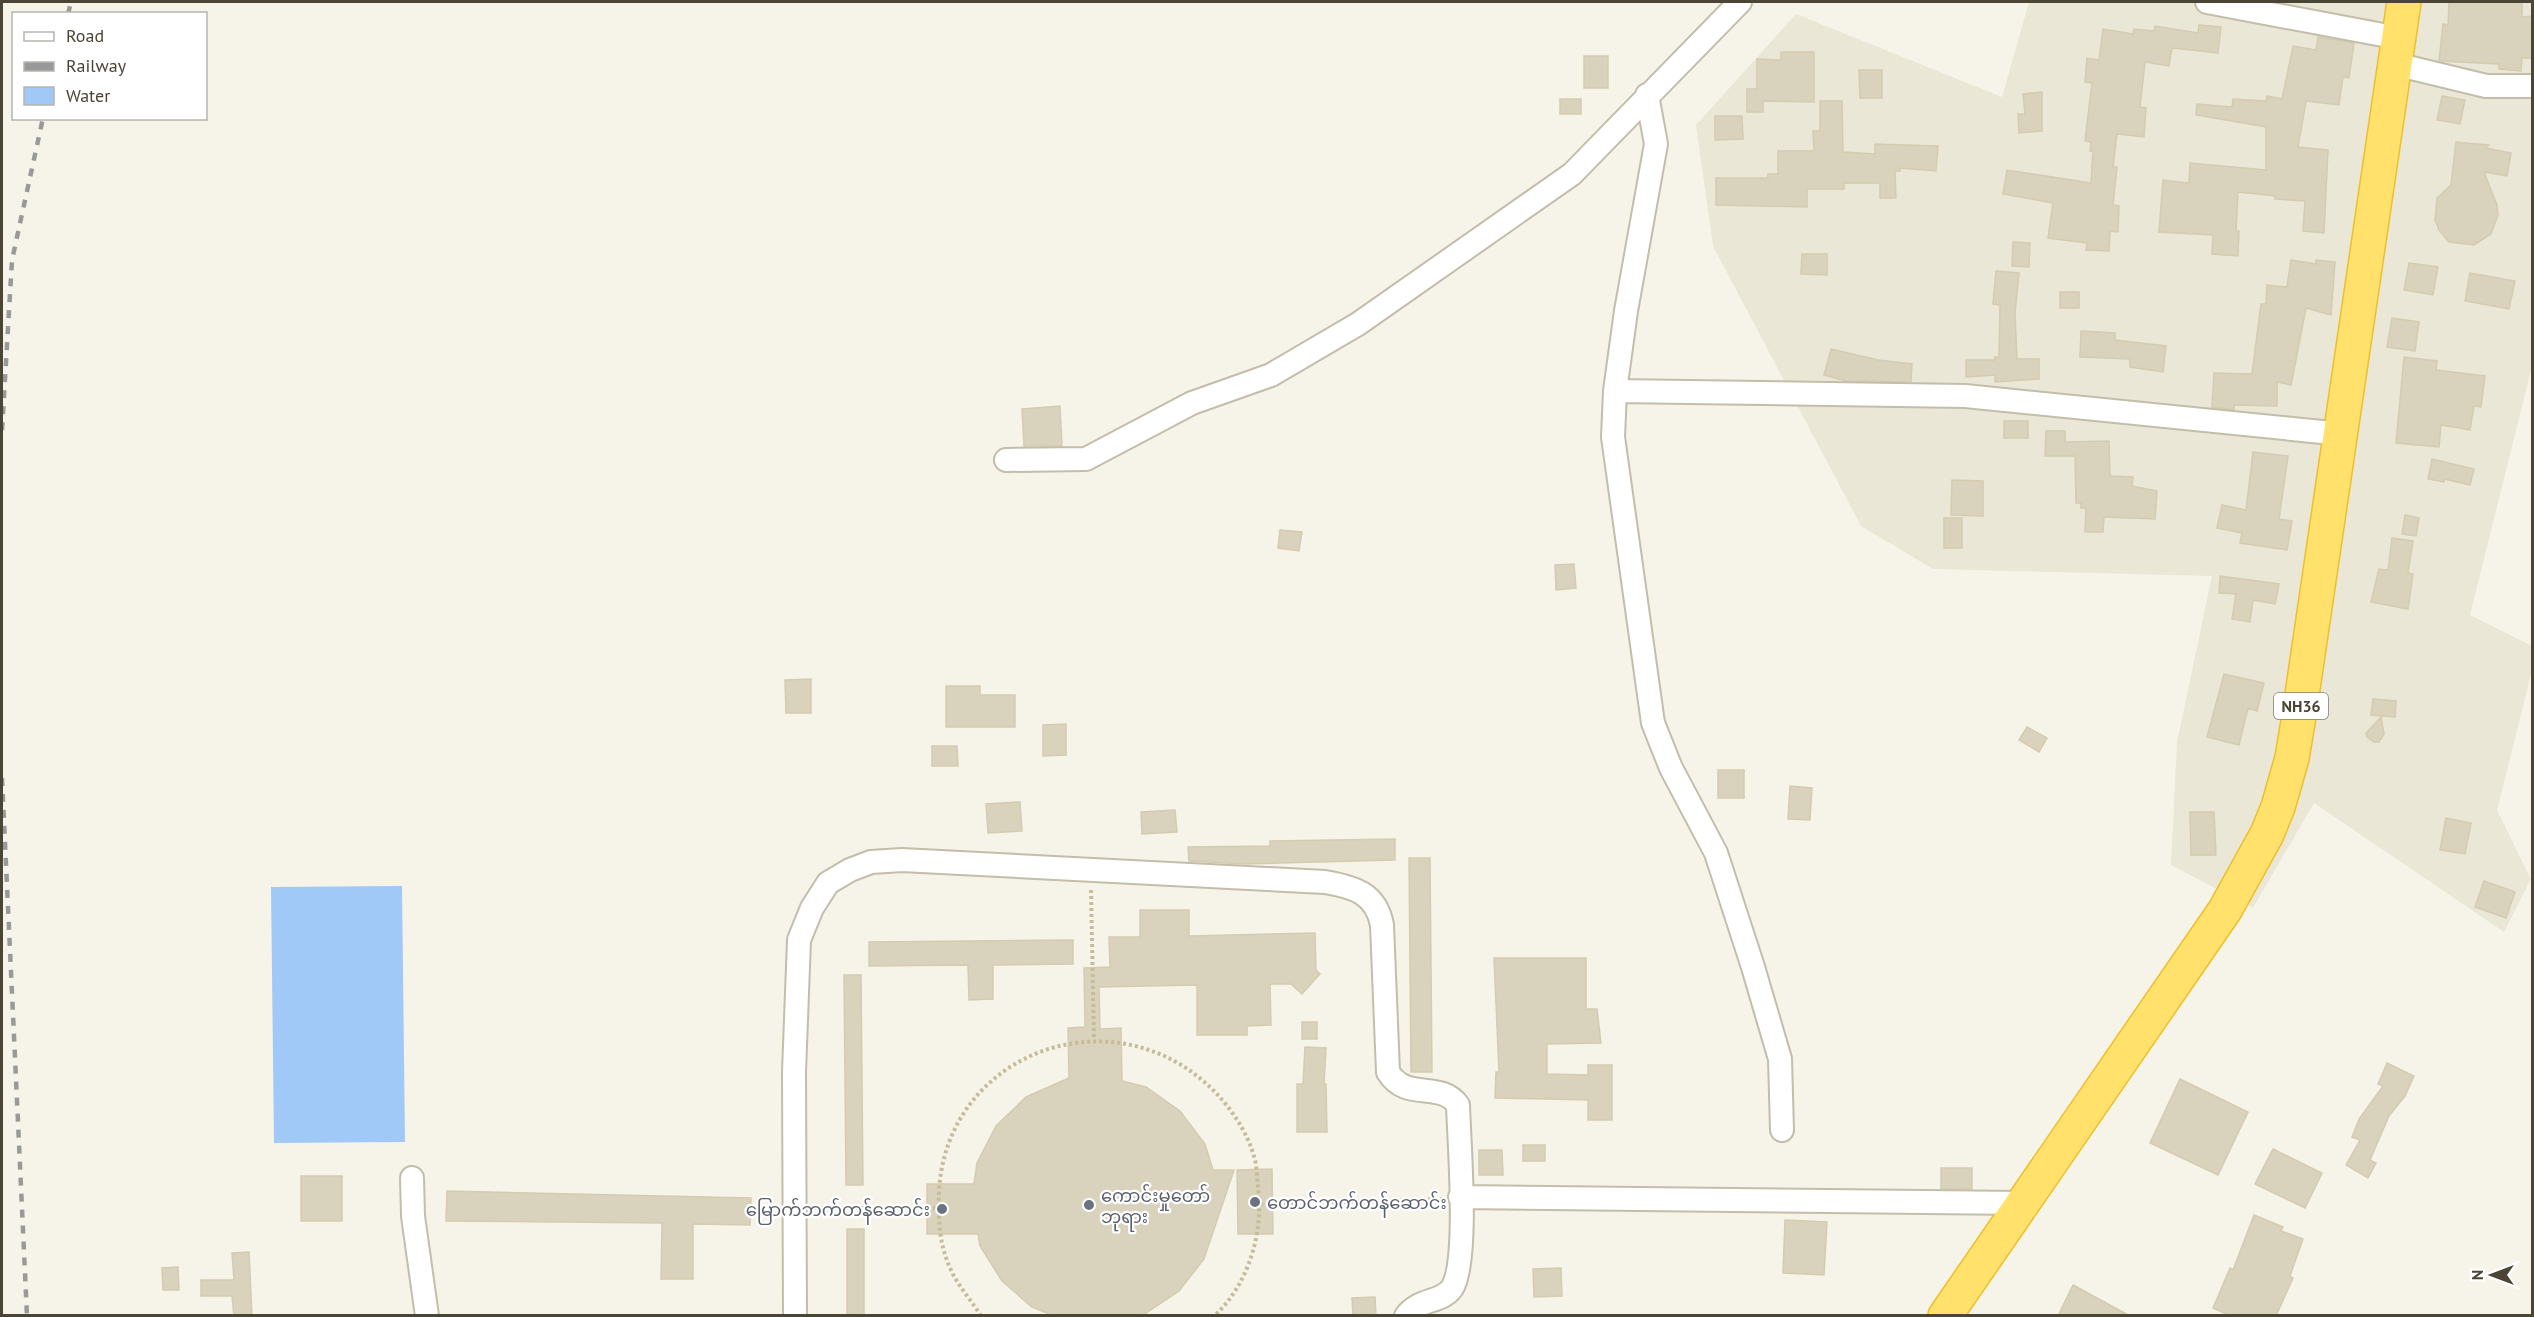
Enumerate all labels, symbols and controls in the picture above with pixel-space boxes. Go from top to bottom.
legend [12,12,207,120]
text: Road [66,24,104,47]
text: Railway [66,54,127,77]
text: Water [66,84,110,107]
road number: NH36 [2274,693,2328,719]
place label: ကောင်းမှုတော် ဘုရား [1101,1183,1210,1232]
place label: တောင်ဘက်တန်ဆောင်း [1267,1190,1447,1218]
marker: တောင်ဘက်တန်ဆောင်း [1248,1195,1262,1209]
place label: မြောက်ဘက်တန်ဆောင်း [746,1197,930,1225]
marker: ကောင်းမှုတော် ဘုရား [1082,1198,1096,1212]
marker: မြောက်ဘက်တန်ဆောင်း [935,1202,949,1216]
north arrow [2462,1245,2522,1305]
text: N [2467,1270,2487,1280]

